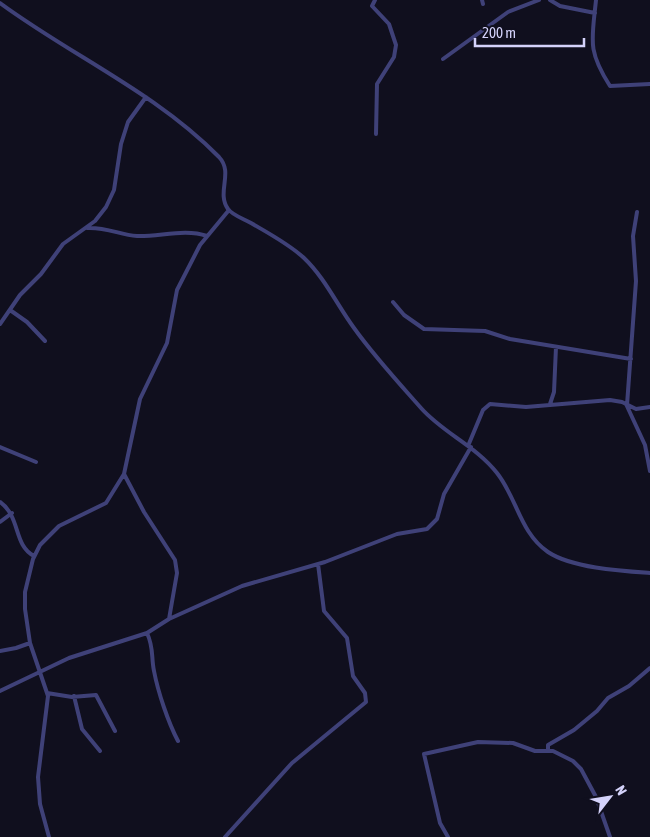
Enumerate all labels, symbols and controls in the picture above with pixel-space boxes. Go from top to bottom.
scale bar [475,15,584,47]
text: 200 m [482,24,516,41]
north arrow [585,772,635,822]
text: N [612,783,630,798]

